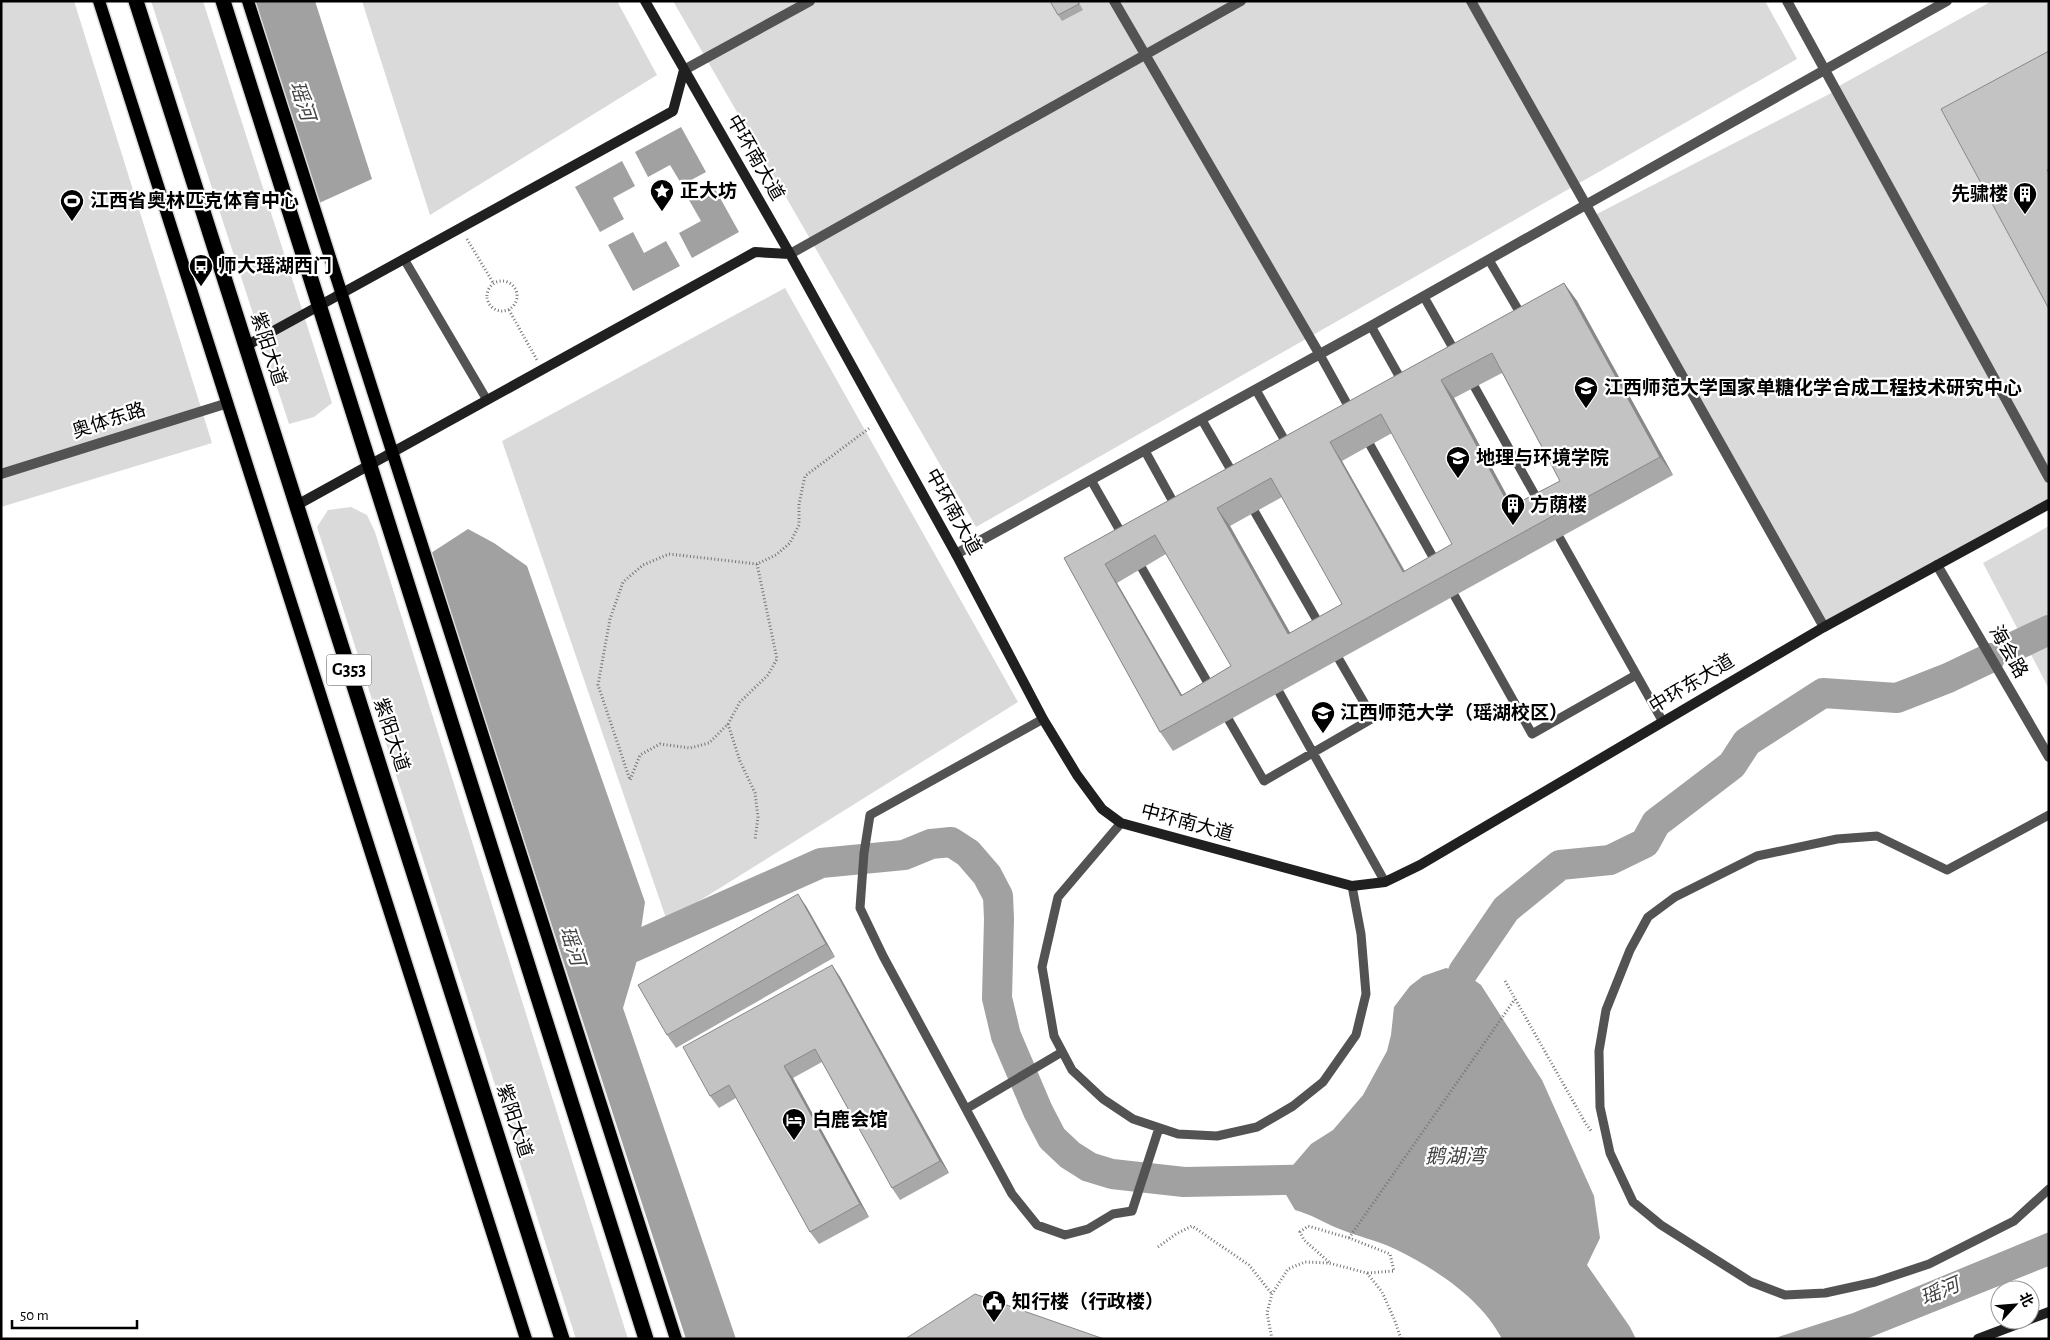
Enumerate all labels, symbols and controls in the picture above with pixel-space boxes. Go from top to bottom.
water label: 瑶河 [286,79,320,127]
street label: 中环南大道 [723,112,788,204]
place icon: 正大坊 [649,178,675,212]
place label: 正大坊 [680,181,737,201]
building icon: 先骕楼 [2012,181,2038,215]
place label: 先骕楼 [1951,184,2008,204]
sports icon: 江西省奥林匹克体育中心 [59,188,85,222]
place label: 江西省奥林匹克体育中心 [90,190,299,211]
bus stop icon: 师大瑶湖西门 [188,253,214,287]
place label: 师大瑶湖西门 [218,255,332,276]
street label: 紫阳大道 [247,309,291,388]
school or university icon: 江西师范大学国家单糖化学合成工程技术研究中心 [1573,375,1599,409]
place label: 江西师范大学国家单糖化学合成工程技术研究中心 [1604,377,2022,398]
street label: 奥体东路 [69,398,148,442]
school or university icon: 地理与环境学院 [1445,445,1471,479]
place label: 地理与环境学院 [1476,447,1609,468]
street label: 中环南大道 [922,465,985,558]
building icon: 方荫楼 [1500,492,1526,526]
place label: 方荫楼 [1530,494,1587,515]
street label: 海会路 [1986,622,2032,681]
street label: 中环东大道 [1645,650,1738,717]
road number: G353 [326,654,372,686]
street label: 紫阳大道 [370,695,414,774]
school or university icon: 江西师范大学（瑶湖校区） [1310,700,1336,734]
place label: 江西师范大学（瑶湖校区） [1340,702,1568,723]
street label: 中环南大道 [1139,801,1236,844]
water label: 瑶河 [556,924,590,972]
street label: 紫阳大道 [493,1081,537,1160]
hotel icon: 白鹿会馆 [781,1107,807,1141]
place label: 白鹿会馆 [812,1109,888,1130]
water label: 鹅湖湾 [1425,1145,1488,1167]
water label: 瑶河 [1917,1272,1966,1309]
north arrow [1990,1280,2040,1330]
public building icon: 知行楼（行政楼） [981,1289,1007,1323]
text: 北 [2016,1290,2036,1309]
place label: 知行楼（行政楼） [1012,1291,1164,1312]
scale bar [12,1298,138,1330]
text: 50 m [20,1308,49,1323]

